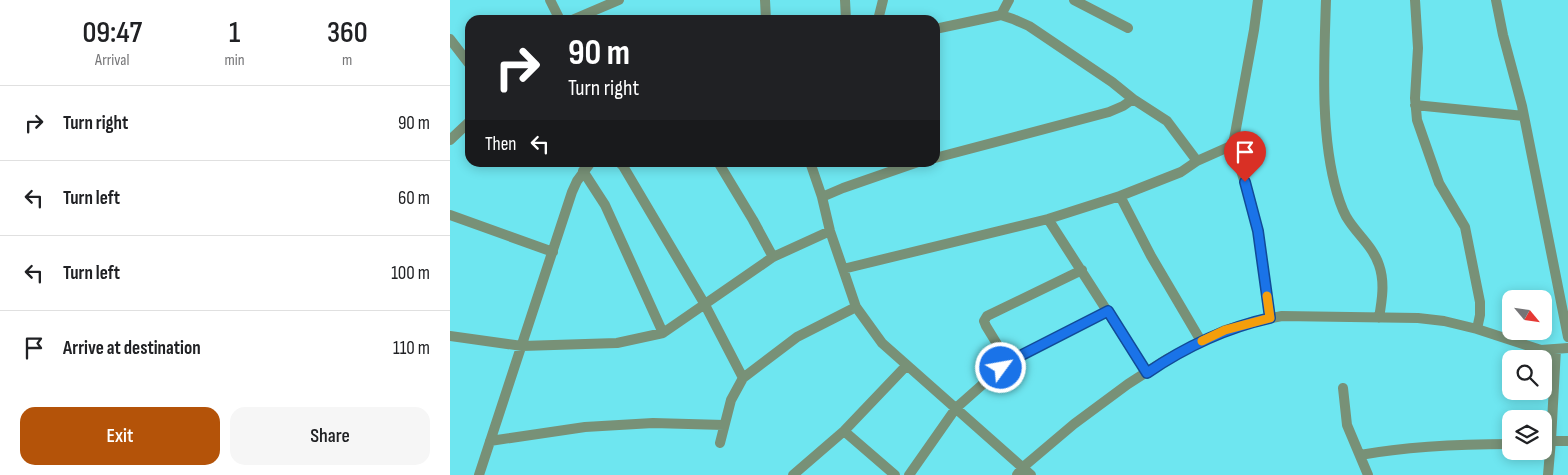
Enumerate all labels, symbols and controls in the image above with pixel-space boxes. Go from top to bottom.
text: 09:47 [82,15,142,51]
text: 1 [229,15,240,51]
text: 360 [327,15,368,51]
text: 90 m [568,32,630,75]
icon: right [485,35,550,100]
text: Arrival [95,51,129,70]
text: min [224,51,245,70]
text: m [342,51,352,70]
text: Turn right [568,75,639,102]
icon: right [20,109,48,137]
text: Turn right [63,112,128,135]
text: 90 m [398,112,430,135]
icon: left [526,130,554,158]
pin [1224,131,1266,182]
text: Then [485,133,516,156]
icon: arrive [1231,138,1259,166]
icon: left [20,184,48,212]
text: Turn left [63,187,120,210]
text: 60 m [398,187,430,210]
icon: left [20,259,48,287]
text: Turn left [63,262,120,285]
text: 100 m [391,262,430,285]
north arrow [1502,290,1552,340]
map controls [1502,290,1552,460]
icon: arrive [20,334,48,362]
text: Arrive at destination [63,337,201,360]
text: 110 m [393,337,430,360]
position arrow [974,341,1026,393]
button: search [1502,350,1552,400]
button: Exit [20,407,220,465]
button: Share [230,407,430,465]
button: layers [1502,410,1552,460]

